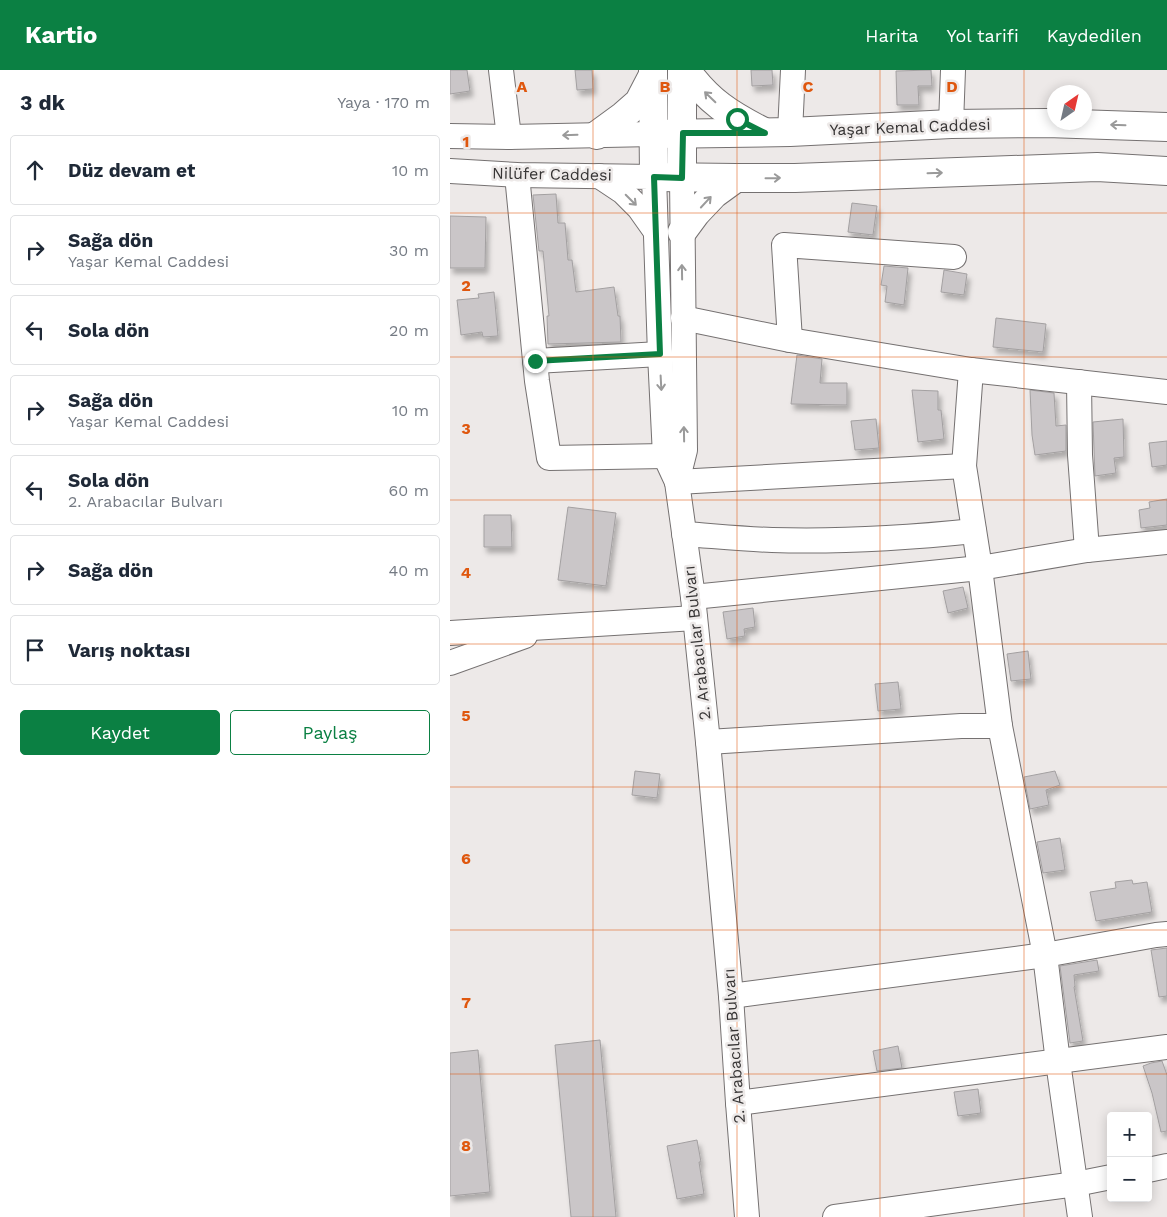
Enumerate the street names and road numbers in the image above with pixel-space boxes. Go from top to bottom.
street label: Yaşar Kemal Caddesi [829,115,991,139]
street label: Nilüfer Caddesi [492,163,612,185]
street label: 2. Arabacılar Bulvarı [679,565,715,721]
street label: 2. Arabacılar Bulvarı [719,968,749,1124]

